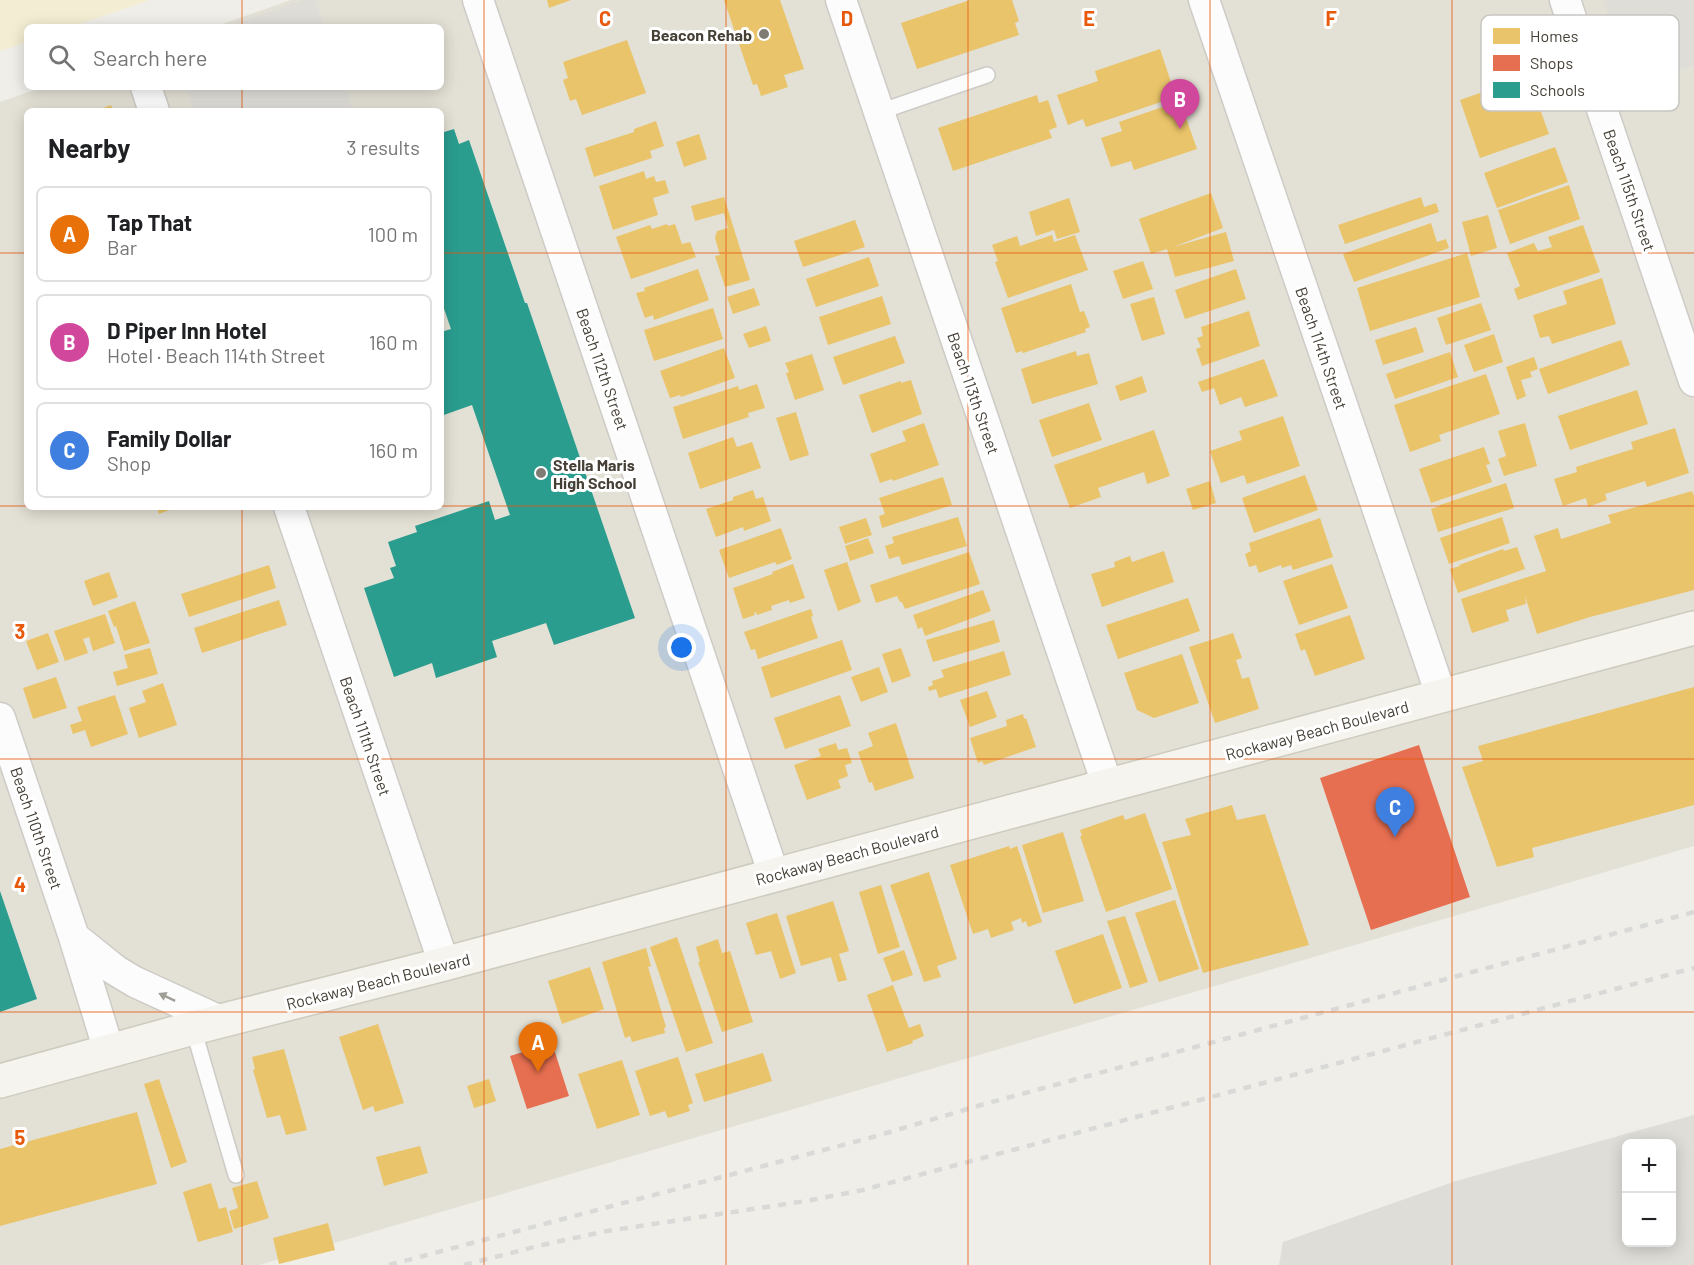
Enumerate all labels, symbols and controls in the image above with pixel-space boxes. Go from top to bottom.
text: C [599,6,611,30]
text: D [841,6,853,30]
text: E [1083,6,1095,30]
text: F [1325,6,1337,30]
legend [1481,15,1679,111]
search box [24,24,444,90]
place label: Beacon Rehab [651,25,752,44]
text: Homes [1530,26,1578,45]
marker: Beacon Rehab [757,27,771,41]
icon: search [45,41,78,74]
text: Search here [93,44,207,70]
text: Shops [1530,53,1573,72]
pin: B [1160,80,1200,129]
text: Schools [1530,80,1585,99]
street label: Beach 115th Street [1600,127,1660,253]
text: Nearby [48,132,130,163]
text: 3 results [346,135,420,159]
text: Tap That [107,209,192,235]
text: A [63,222,76,246]
text: 100 m [368,222,418,246]
text: Bar [107,235,137,259]
street label: Beach 114th Street [1292,284,1352,412]
street label: Beach 112th Street [573,305,633,433]
text: D Piper Inn Hotel [107,317,267,343]
text: B [63,330,76,354]
text: 160 m [369,330,418,354]
street label: Beach 113th Street [944,330,1004,456]
text: Hotel · Beach 114th Street [107,343,326,367]
text: Family Dollar [107,425,231,451]
text: C [63,438,76,462]
text: 160 m [369,438,418,462]
text: Shop [107,451,151,475]
place label: Stella Maris High School [553,455,637,492]
marker: Stella Maris High School [534,466,548,480]
text: 3 [15,619,25,643]
your location [667,633,696,662]
street label: Beach 111th Street [337,674,395,798]
street label: Rockaway Beach Boulevard [1223,696,1411,764]
street label: Beach 110th Street [7,764,67,892]
pin: C [1376,788,1414,837]
street label: Rockaway Beach Boulevard [753,821,941,889]
text: 4 [14,872,26,896]
street label: Rockaway Beach Boulevard [284,949,472,1013]
one-way arrow [157,992,175,1002]
pin: A [518,1022,558,1072]
text: 5 [15,1125,26,1149]
map controls [1622,1139,1676,1247]
button: + [1622,1139,1676,1193]
button: − [1622,1193,1676,1247]

